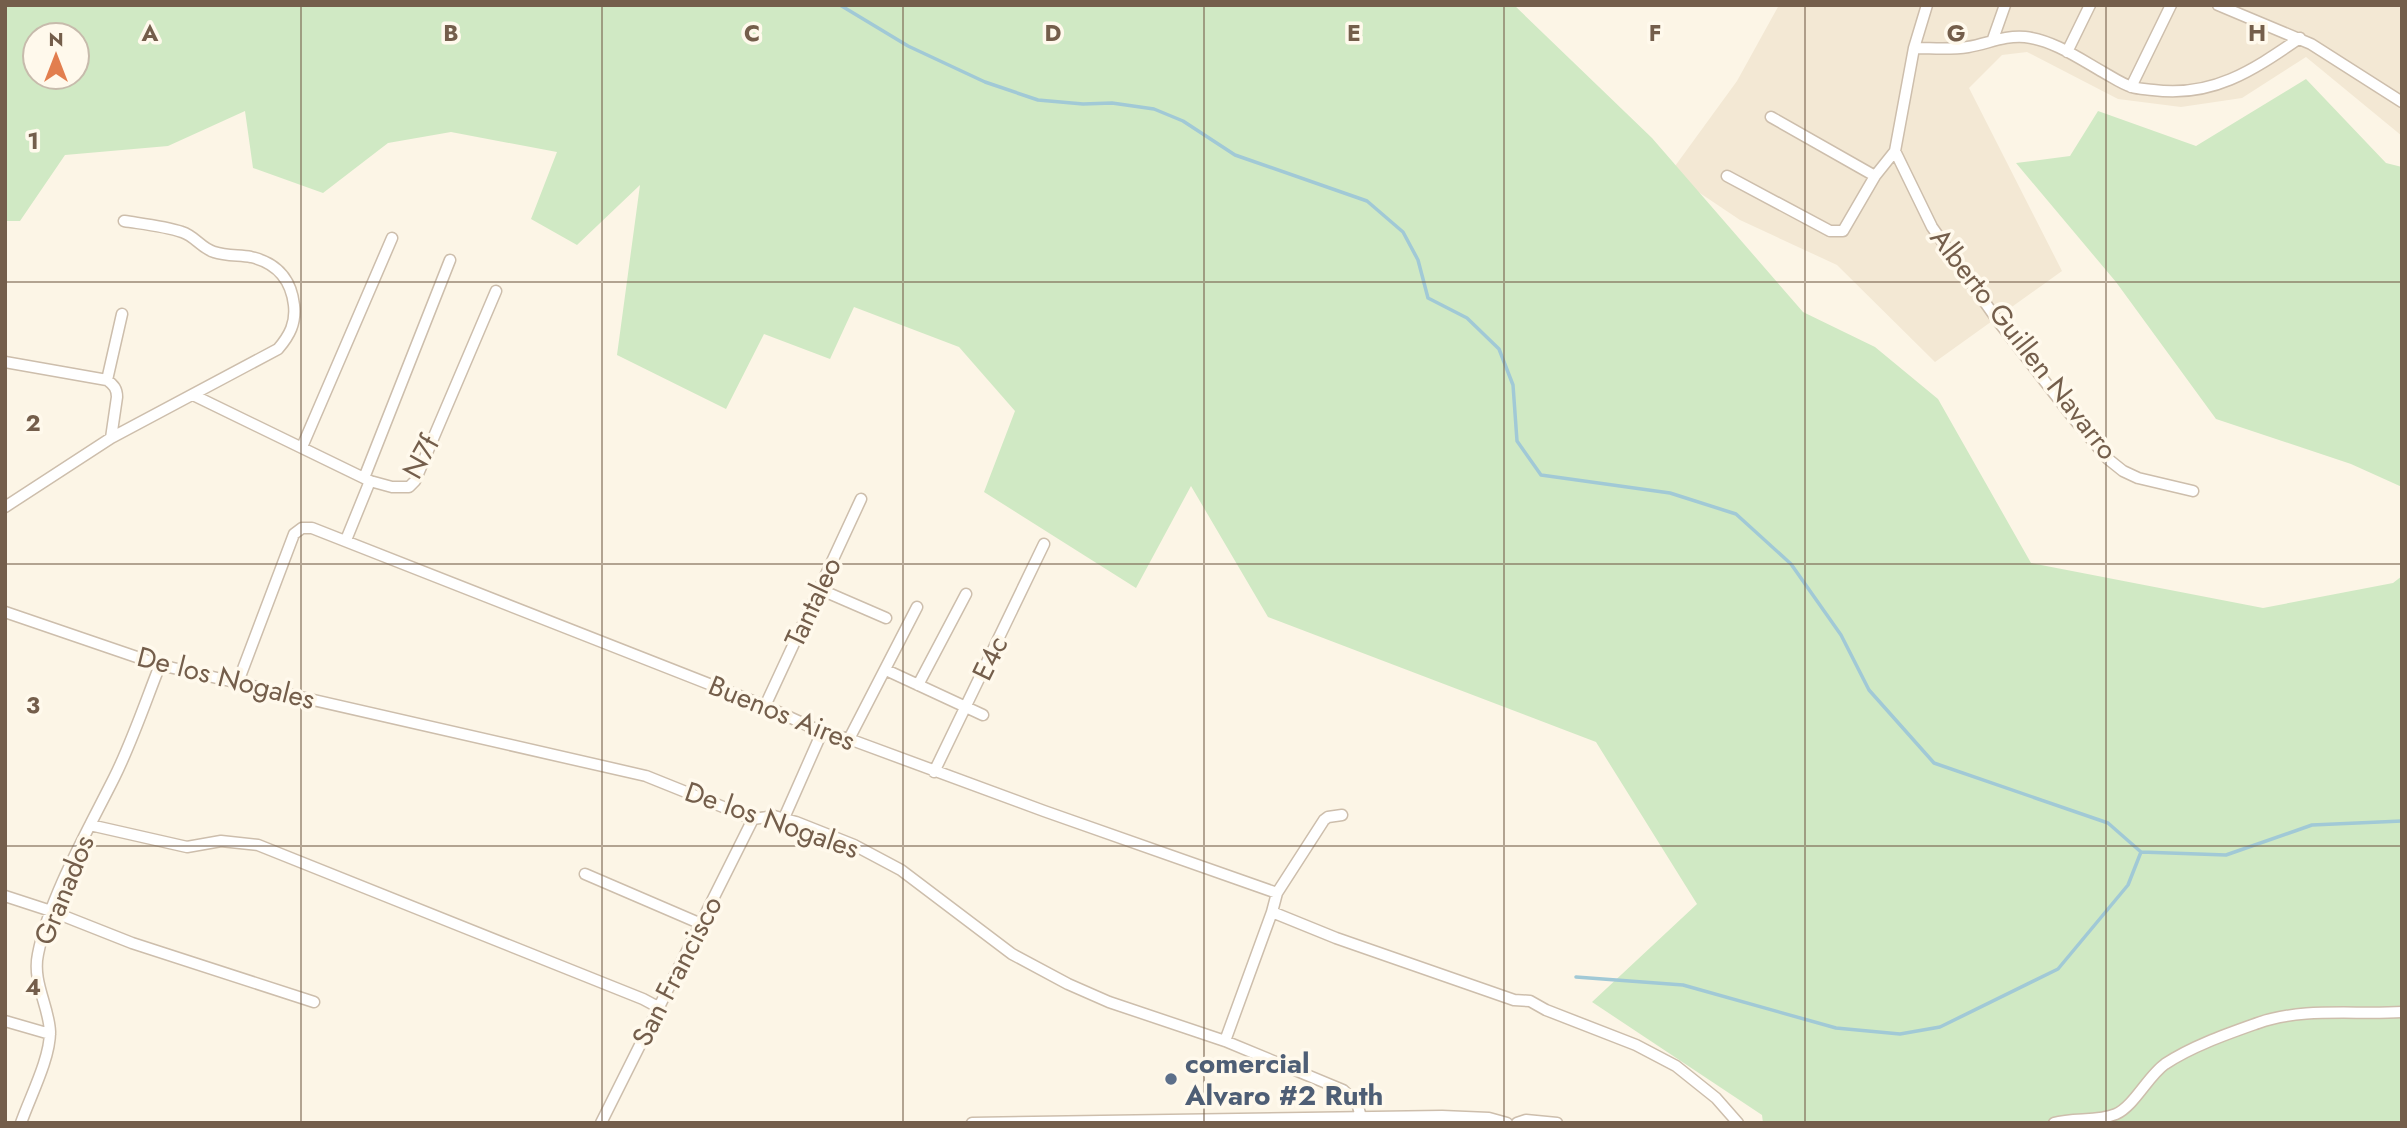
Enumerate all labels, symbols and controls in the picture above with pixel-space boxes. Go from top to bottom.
text: A [141,16,159,50]
text: B [443,16,459,50]
text: C [744,16,760,50]
text: D [1045,16,1062,50]
text: E [1347,16,1361,50]
text: F [1649,16,1661,50]
text: G [1947,16,1965,50]
text: H [2248,16,2266,50]
north arrow [21,21,91,91]
text: N [48,26,64,53]
text: 1 [27,124,39,158]
street label: Alberto Guillen Navarro [1920,219,2128,469]
text: 2 [25,406,41,440]
street label: N7f [392,427,450,486]
street label: Tantaleo [774,550,852,654]
street label: E4c [962,629,1018,687]
street label: De los Nogales [133,636,319,720]
street label: Buenos Aires [702,665,862,761]
text: 3 [26,688,40,722]
street label: De los Nogales [679,771,865,869]
street label: Granados [23,829,105,951]
street label: San Francisco [622,889,732,1053]
text: 4 [25,970,41,1004]
place label: comercial Alvaro #2 Ruth [1184,1043,1384,1116]
marker: comercial Alvaro #2 Ruth [1163,1071,1179,1087]

